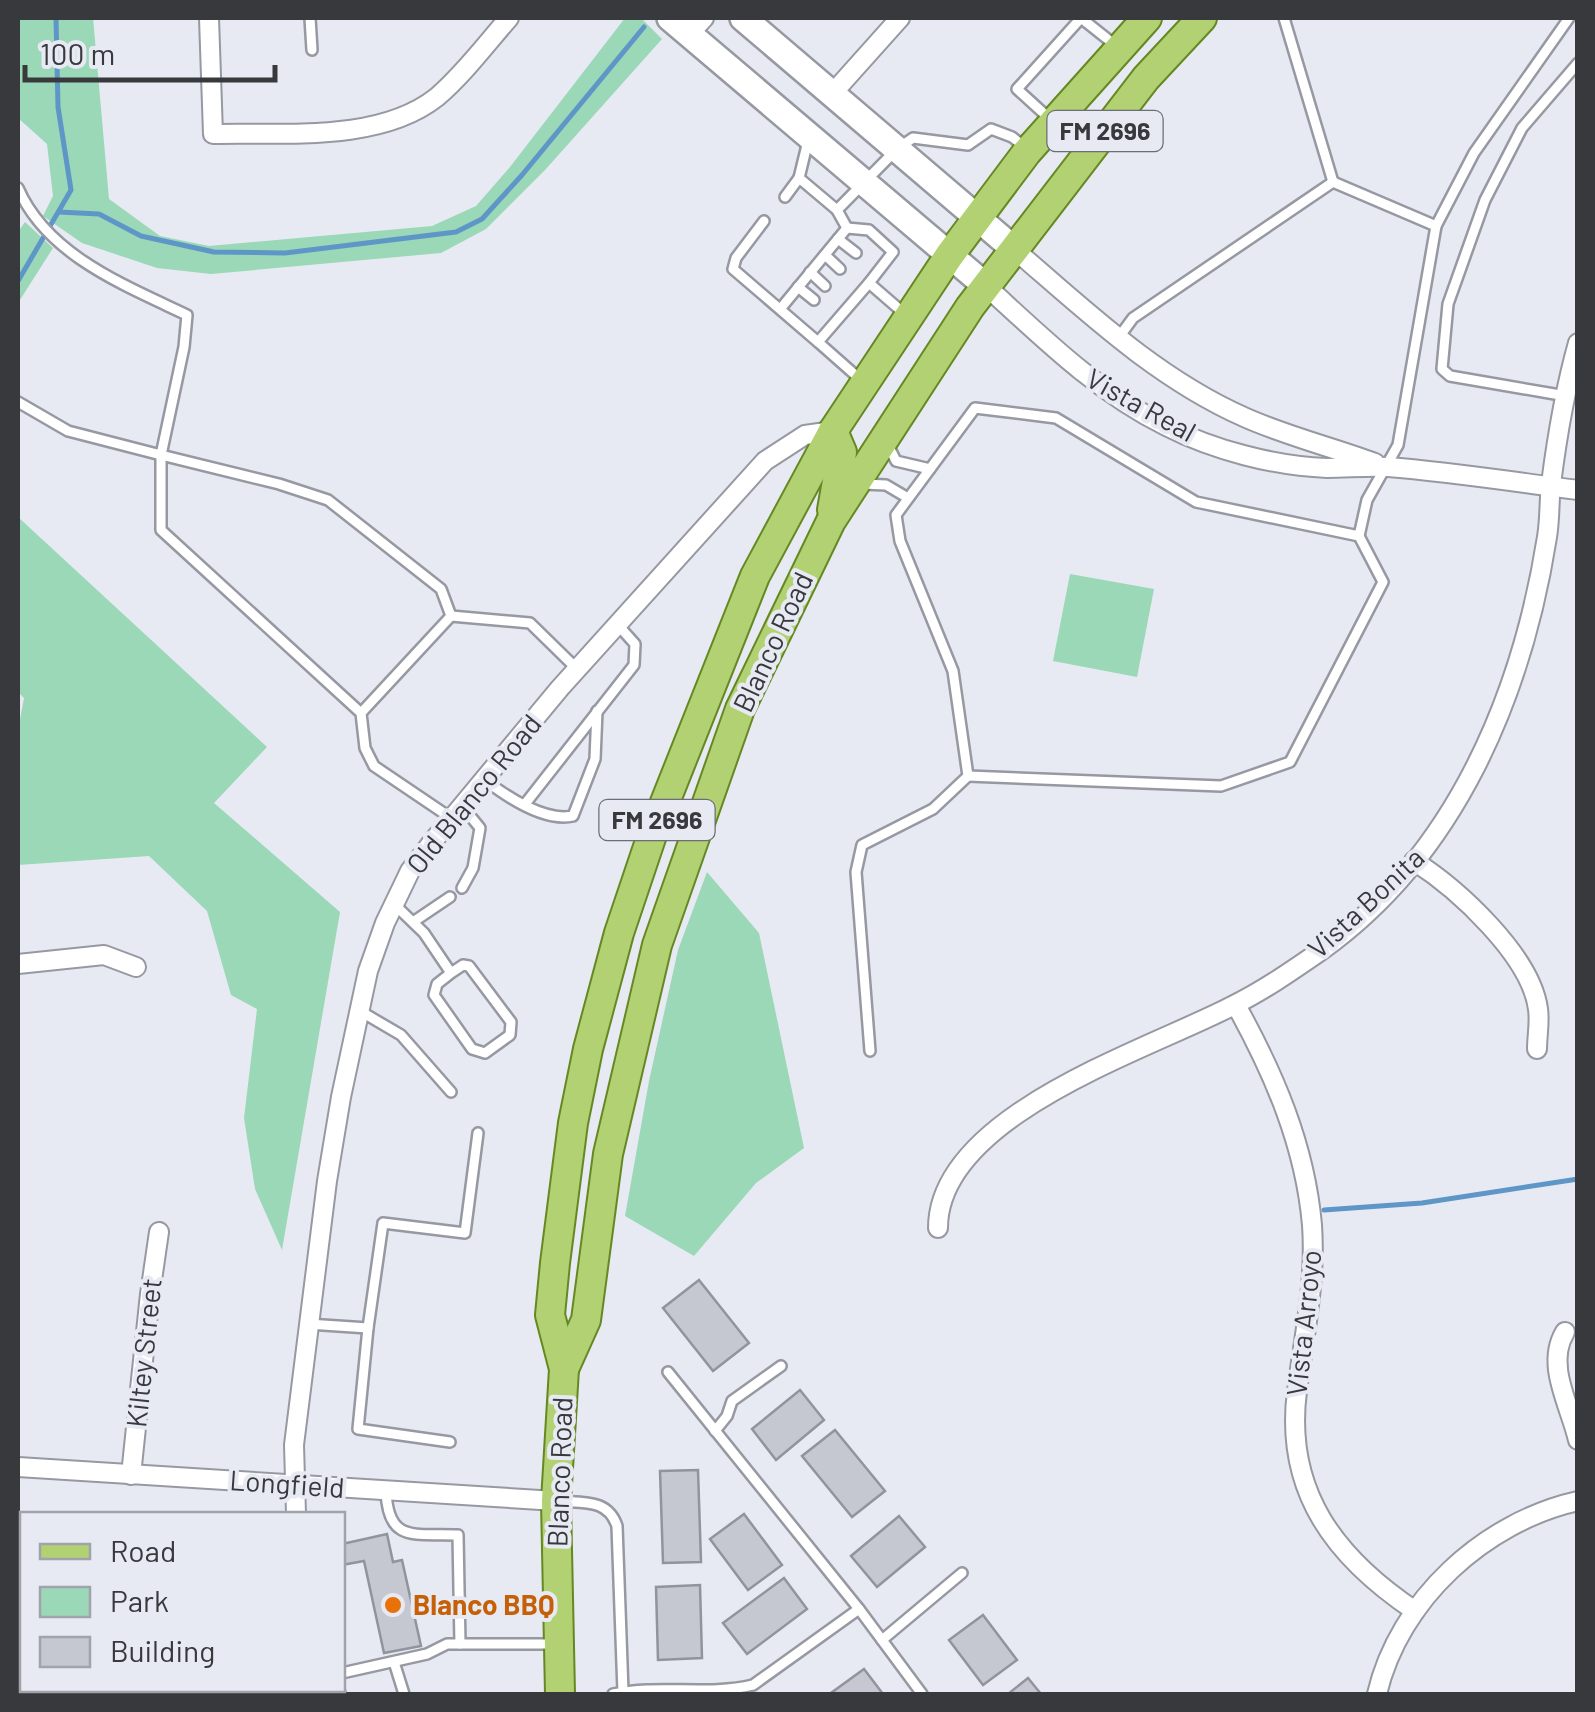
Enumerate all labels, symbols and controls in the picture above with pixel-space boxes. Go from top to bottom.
scale bar [25,20,275,82]
text: 100 m [40,35,115,71]
road number: FM 2696 [1048,111,1162,151]
street label: Vista Real [1081,360,1202,448]
street label: Blanco Road [725,566,819,717]
street label: Old Blanco Road [399,707,548,880]
road number: FM 2696 [600,800,714,840]
street label: Vista Bonita [1300,840,1431,965]
street label: Vista Arroyo [1278,1248,1328,1398]
street label: Kiltey Street [118,1277,168,1429]
street label: Blanco Road [539,1396,579,1548]
street label: Longfield [229,1462,346,1504]
legend [20,1512,345,1692]
text: Road [110,1532,176,1568]
text: Park [110,1582,169,1618]
place label: Blanco BBQ [413,1587,555,1621]
marker: Blanco BBQ [382,1594,404,1616]
text: Building [110,1632,215,1668]

